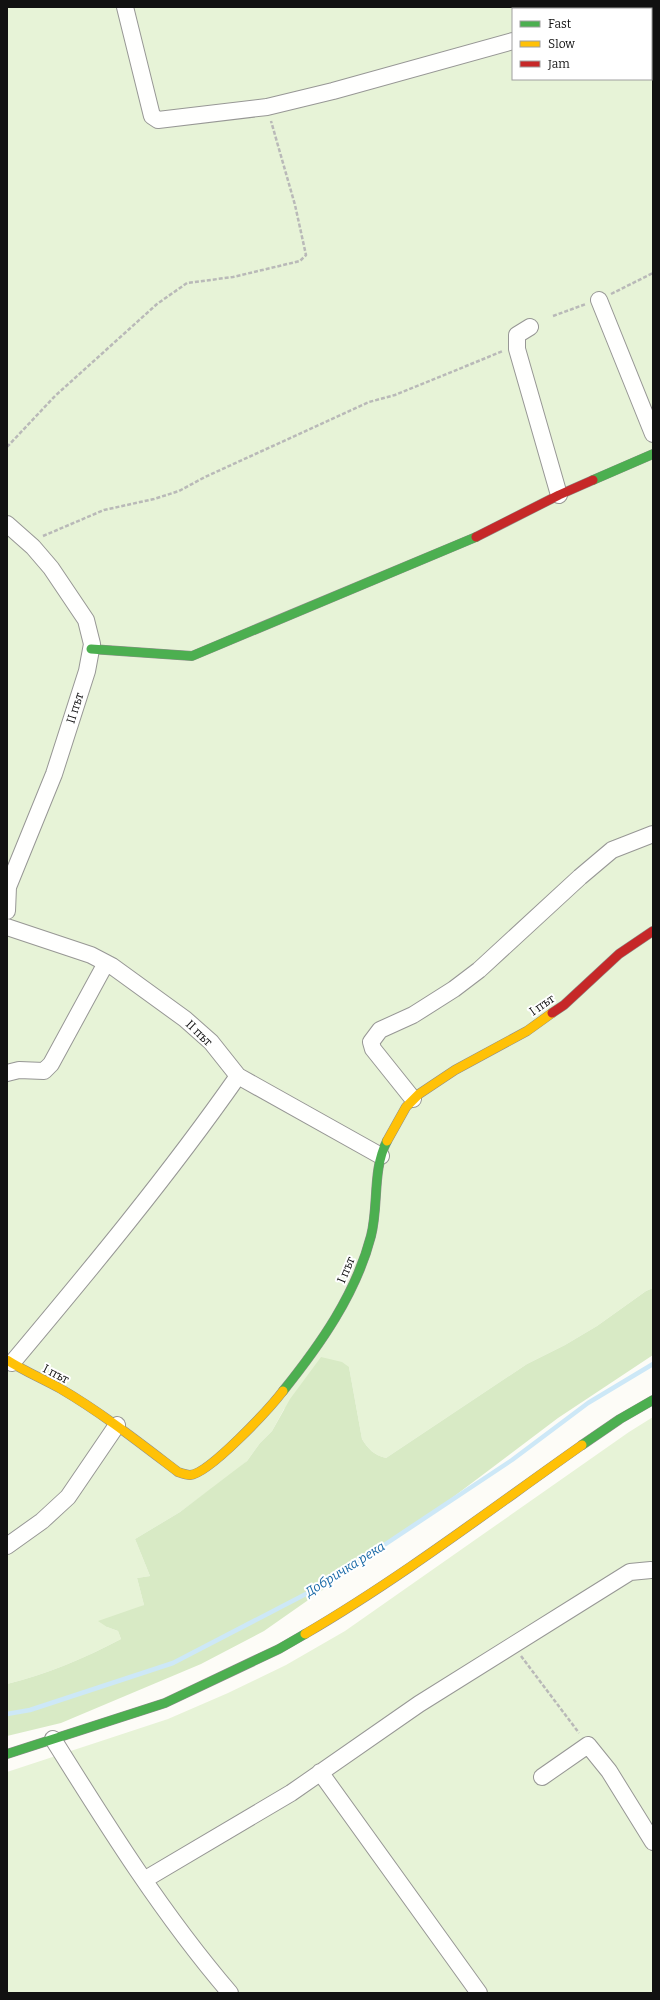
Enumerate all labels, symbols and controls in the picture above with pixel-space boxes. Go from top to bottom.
legend [512,8,652,80]
text: Fast [548,17,572,31]
text: Slow [548,37,575,51]
text: Jam [547,57,570,71]
street label: ІІ път [63,691,87,725]
street label: І път [527,991,557,1019]
street label: ІІ път [183,1017,215,1049]
street label: І път [334,1255,358,1285]
street label: І път [41,1362,71,1386]
water label: Добричка река [302,1539,388,1600]

